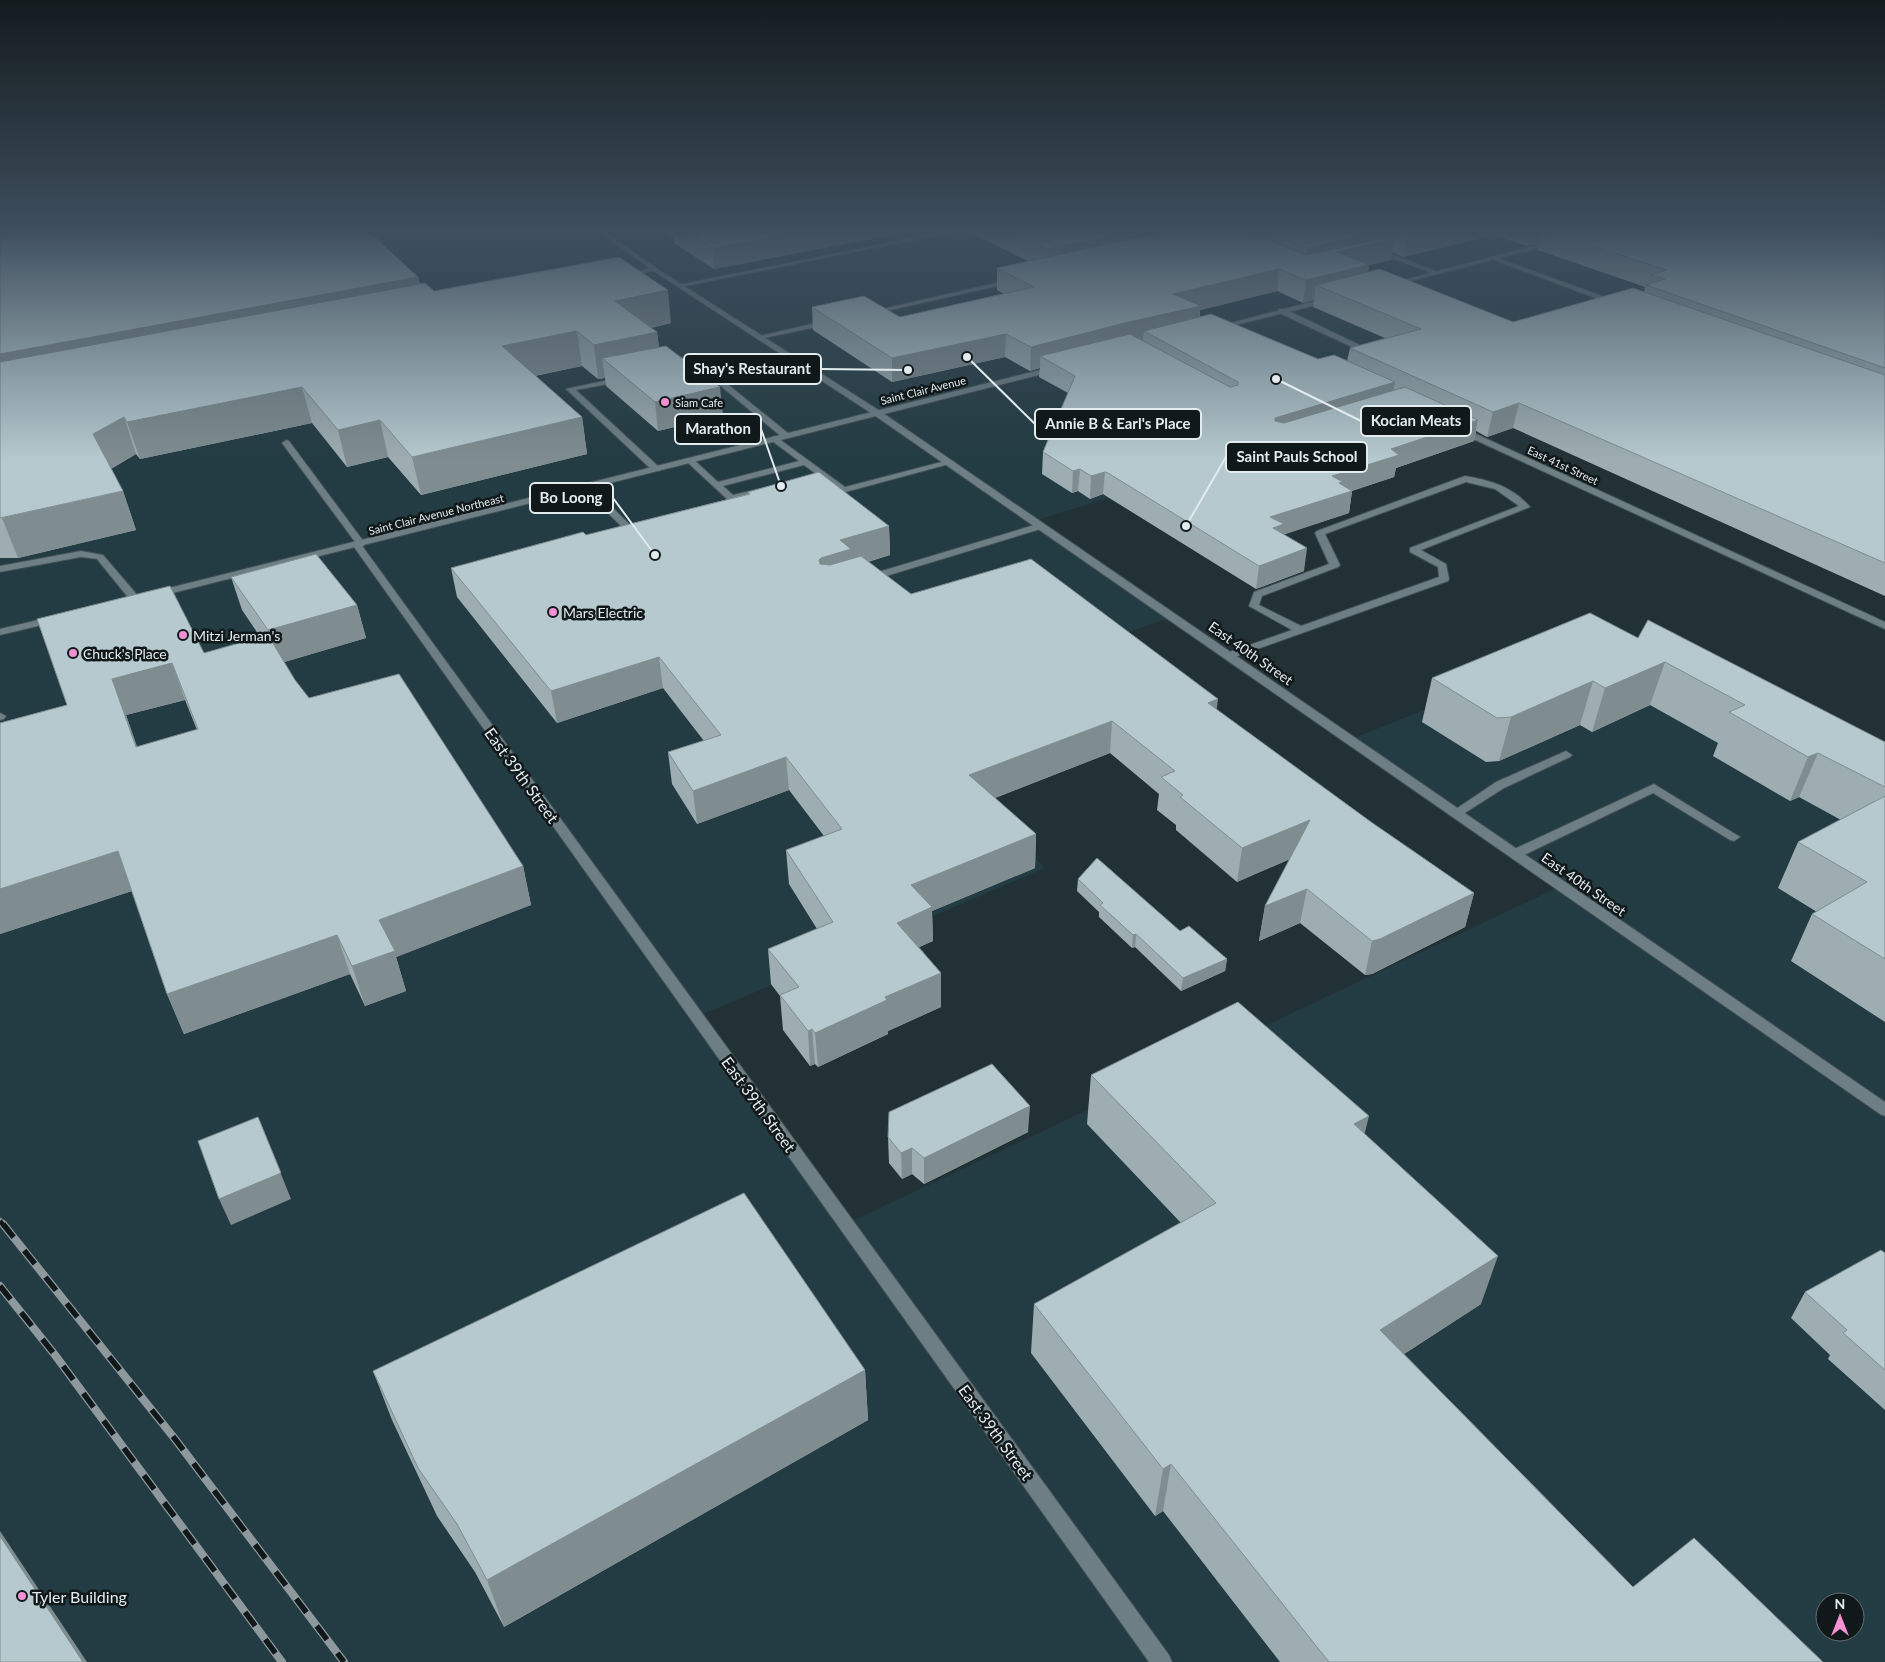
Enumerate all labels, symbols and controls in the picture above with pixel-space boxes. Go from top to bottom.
callout: Shay's Restaurant [684,354,821,384]
text: Shay's Restaurant [693,359,811,377]
street label: Saint Clair Avenue [879,373,967,407]
marker: Siam Cafe [659,396,671,408]
place label: Siam Cafe [675,396,723,409]
callout: Kocian Meats [1361,406,1471,436]
callout: Annie B & Earl's Place [1035,409,1201,439]
text: Kocian Meats [1371,411,1462,429]
callout: Marathon [675,414,761,444]
text: Annie B & Earl's Place [1044,414,1191,432]
text: Marathon [685,419,751,437]
callout: Saint Pauls School [1226,442,1367,472]
street label: East 41st Street [1526,443,1600,487]
text: Saint Pauls School [1236,447,1358,465]
callout: Bo Loong [530,483,613,513]
text: Bo Loong [539,488,603,506]
street label: Saint Clair Avenue Northeast [367,491,505,537]
place label: Mars Electric [563,604,643,621]
marker: Mars Electric [547,606,559,618]
street label: East 40th Street [1206,618,1296,688]
place label: Mitzi Jerman's [193,627,280,644]
marker: Mitzi Jerman's [177,629,189,641]
place label: Chuck's Place [83,645,167,662]
marker: Chuck's Place [67,647,79,659]
street label: East 39th Street [481,724,563,827]
street label: East 40th Street [1539,849,1629,919]
street label: East 39th Street [718,1053,800,1156]
street label: East 39th Street [955,1381,1037,1484]
place label: Tyler Building [32,1587,127,1606]
marker: Tyler Building [16,1590,28,1602]
north arrow [1815,1592,1865,1642]
text: N [1835,1595,1845,1612]

